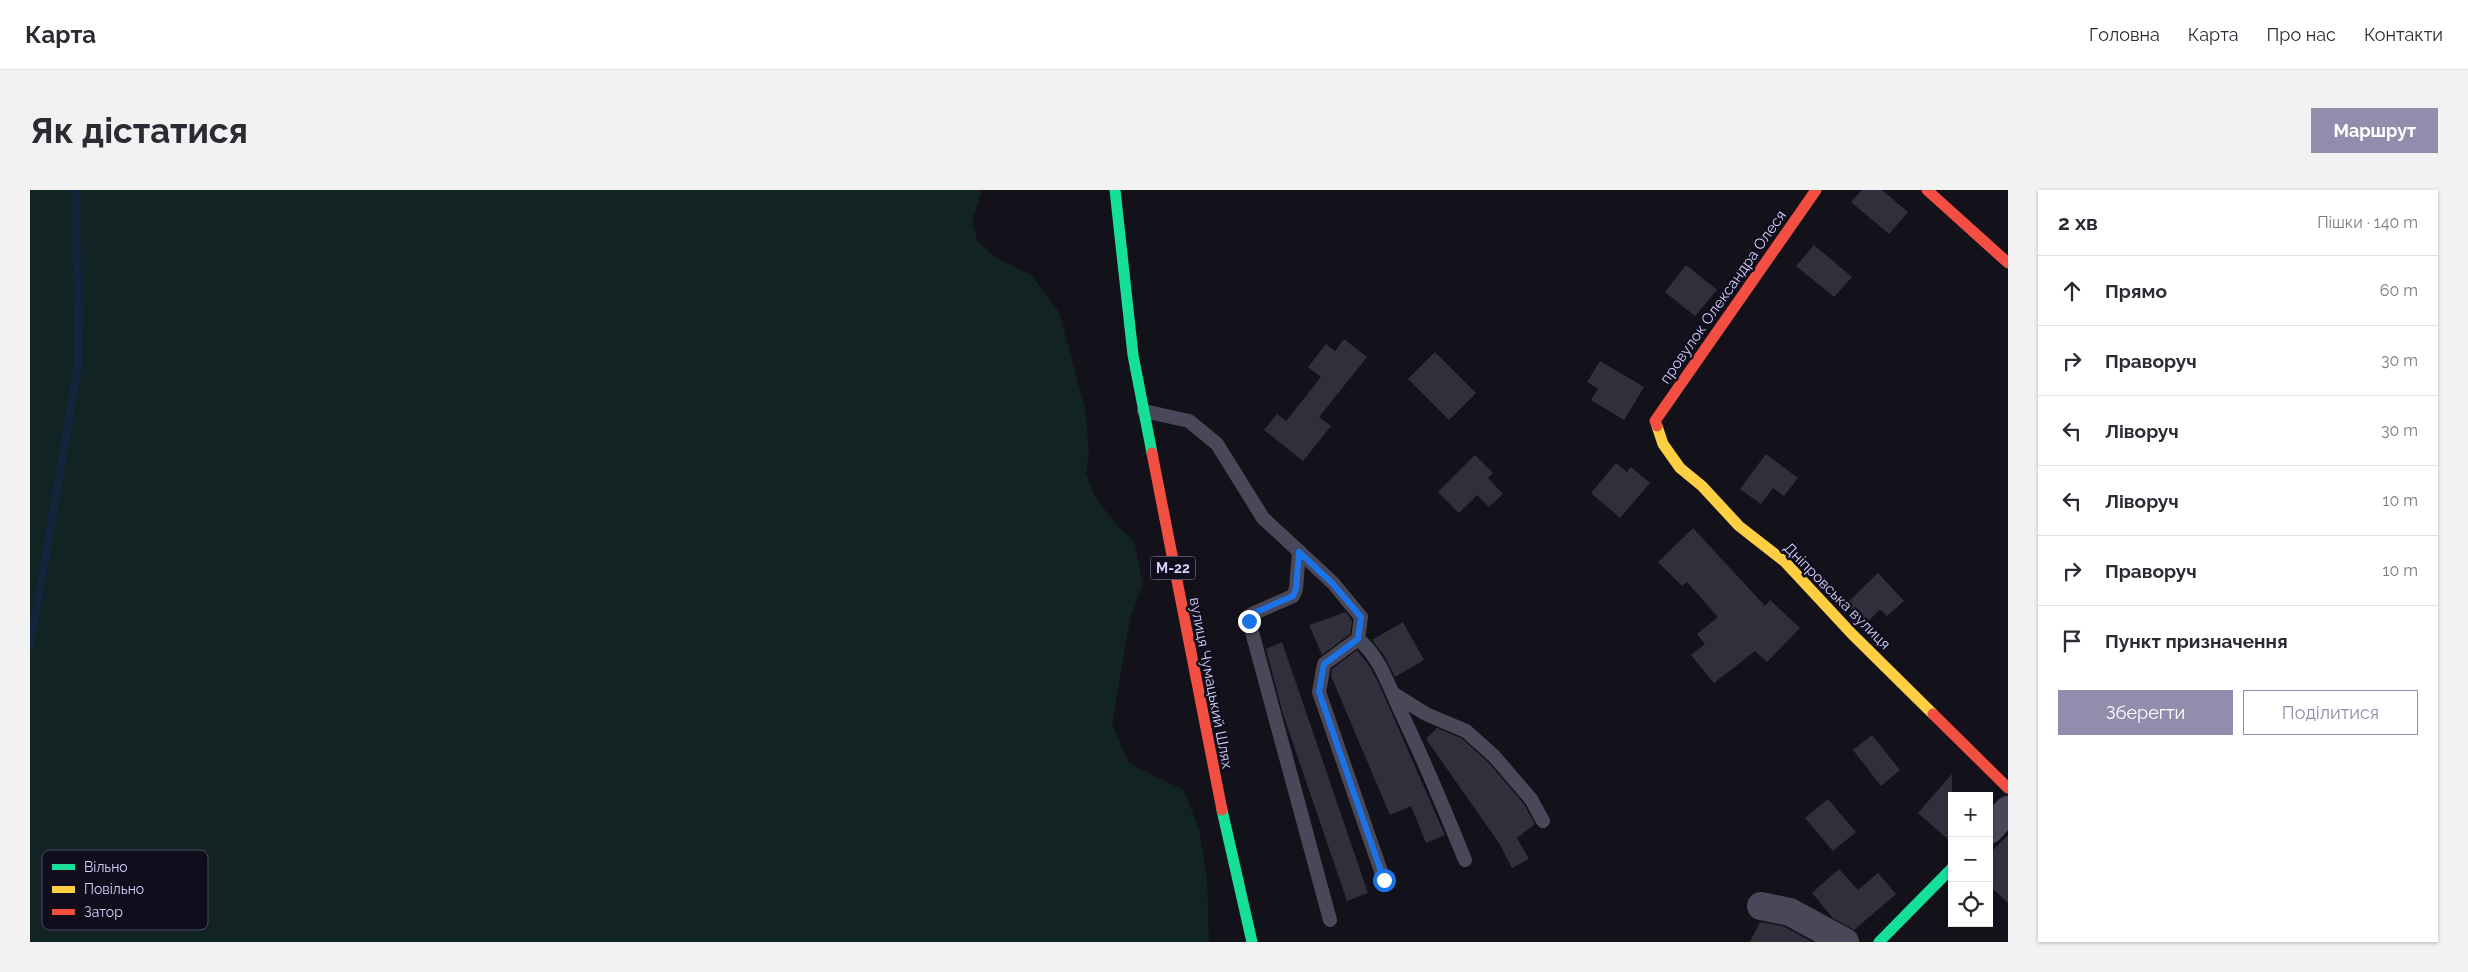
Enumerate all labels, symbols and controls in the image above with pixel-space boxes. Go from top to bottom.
text: Карта [25,20,96,49]
text: Головна [2089,24,2160,45]
text: Карта [2188,24,2239,45]
text: Про нас [2267,24,2336,45]
text: Контакти [2364,24,2443,45]
button: Маршрут [2311,108,2438,153]
text: Як дістатися [30,110,248,151]
street label: провулок Олександра Олеся [1656,207,1790,387]
text: 2 хв [2058,210,2098,235]
text: Пішки · 140 m [2317,213,2418,232]
icon: ahead [2058,277,2086,305]
text: Прямо [2105,280,2167,302]
text: 60 m [2380,281,2418,300]
icon: right [2058,347,2086,375]
text: Праворуч [2105,350,2197,372]
text: 30 m [2381,351,2418,370]
icon: left [2058,417,2086,445]
text: Ліворуч [2105,420,2179,442]
text: 30 m [2381,421,2418,440]
icon: left [2058,487,2086,515]
text: Ліворуч [2105,490,2179,512]
text: 10 m [2383,491,2418,510]
street label: Дніпровська вулиця [1780,539,1894,653]
road number: М-22 [1150,556,1196,579]
icon: right [2058,557,2086,585]
text: Праворуч [2105,560,2197,582]
text: 10 m [2383,561,2418,580]
street label: вулиця Чумацький Шлях [1186,596,1237,771]
route end [1238,610,1261,633]
icon: arrive [2058,627,2086,655]
text: Пункт призначення [2105,630,2288,652]
button: Зберегти [2058,690,2233,735]
button: Поділитися [2243,690,2418,735]
map controls [1948,792,1993,927]
button: + [1948,792,1993,837]
button: − [1948,837,1993,882]
legend [42,850,208,930]
text: Вільно [84,859,128,875]
route start [1373,869,1396,892]
text: Повільно [84,881,144,897]
button: locate [1948,882,1993,927]
text: Затор [84,904,123,920]

